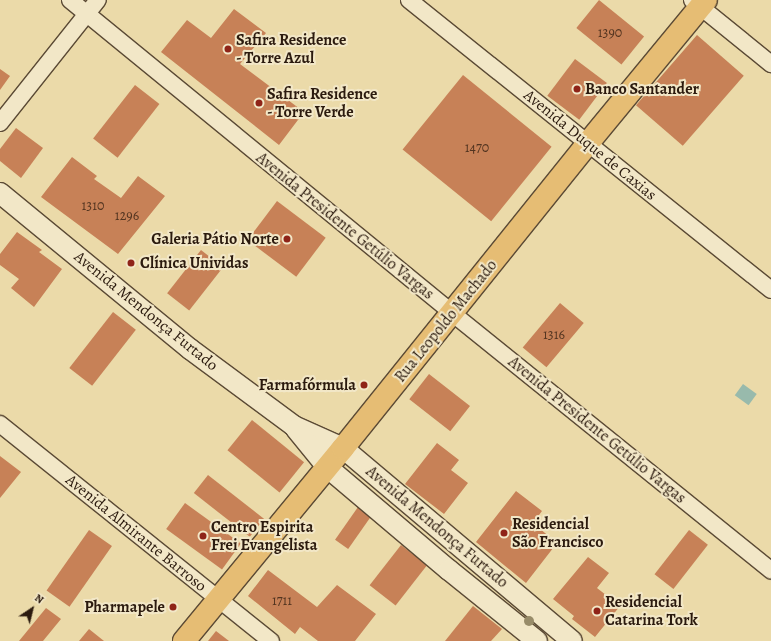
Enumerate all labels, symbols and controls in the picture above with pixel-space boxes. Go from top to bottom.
house number: 1390 [598,25,622,41]
place label: Safira Residence - Torre Azul [236,30,346,68]
marker: Safira Residence - Torre Azul [223,44,233,54]
place label: Banco Santander [585,79,699,99]
place label: Safira Residence - Torre Verde [267,84,377,122]
marker: Banco Santander [572,84,582,94]
street label: Avenida Duque de Caxias [520,86,660,204]
marker: Safira Residence - Torre Verde [254,98,264,108]
house number: 1470 [465,140,489,156]
street label: Avenida Presidente Getúlio Vargas [252,148,438,304]
house number: 1310 [82,198,104,214]
house number: 1296 [115,208,139,224]
place label: Galeria Pátio Norte [151,229,279,249]
marker: Galeria Pátio Norte [282,234,292,244]
street label: Avenida Mendonça Furtado [70,247,222,375]
place label: Clínica Unividas [140,253,249,273]
street label: Rua Leopoldo Machado [391,256,501,386]
marker: Clínica Unividas [125,257,137,269]
house number: 1316 [543,327,565,343]
street label: Avenida Presidente Getúlio Vargas [504,352,690,508]
place label: Farmafórmula [259,375,356,395]
marker: Farmafórmula [359,380,369,390]
street label: Avenida Mendonça Furtado [362,462,512,592]
street label: Avenida Almirante Barroso [62,470,210,596]
place label: Residencial São Francisco [512,514,603,552]
place label: Centro Espirita Frei Evangelista [211,517,317,555]
marker: Residencial São Francisco [499,528,509,538]
marker: Centro Espirita Frei Evangelista [198,531,208,541]
north arrow [12,589,52,629]
text: N [32,590,47,607]
place label: Residencial Catarina Tork [605,592,698,630]
house number: 1711 [272,593,292,609]
place label: Pharmapele [84,597,165,617]
marker: Pharmapele [168,602,178,612]
marker: Residencial Catarina Tork [592,606,602,616]

